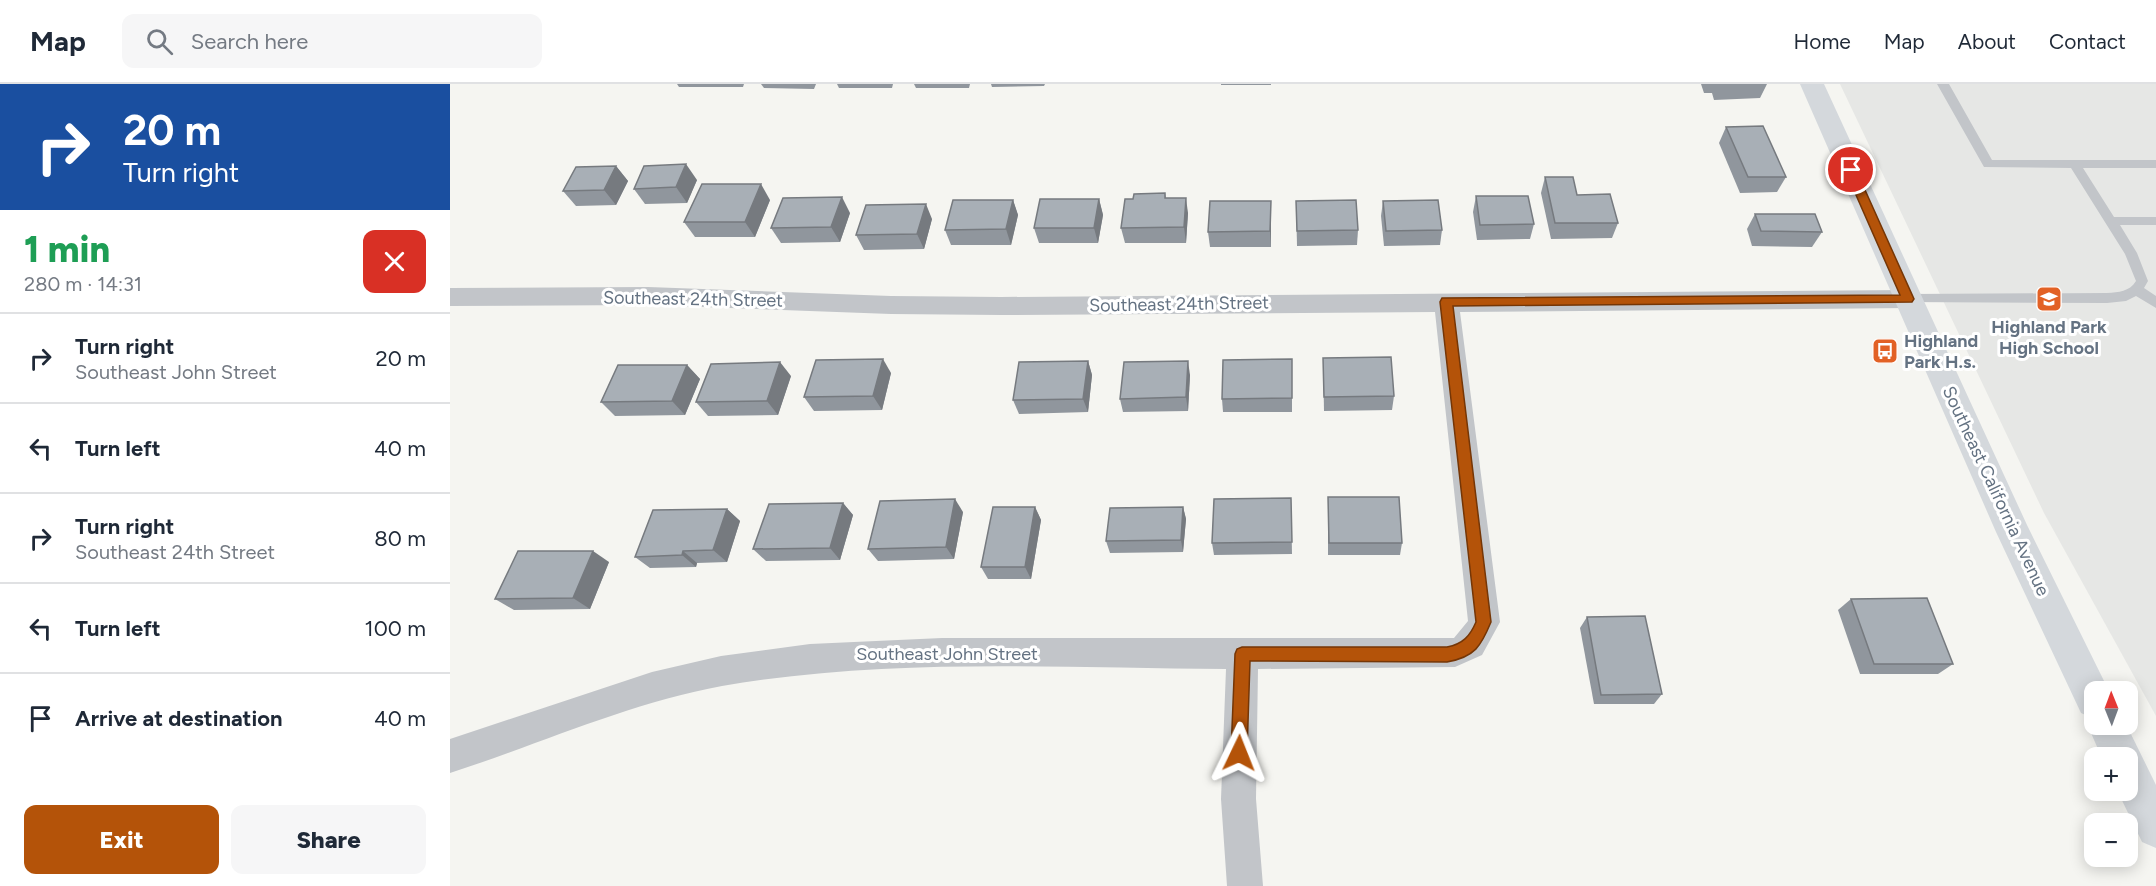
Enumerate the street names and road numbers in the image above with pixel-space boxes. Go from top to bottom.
street label: Southeast 24th Street [603,286,783,312]
street label: Southeast 24th Street [1089,291,1269,317]
street label: Southeast California Avenue [1938,383,2054,600]
street label: Southeast John Street [856,643,1038,665]

